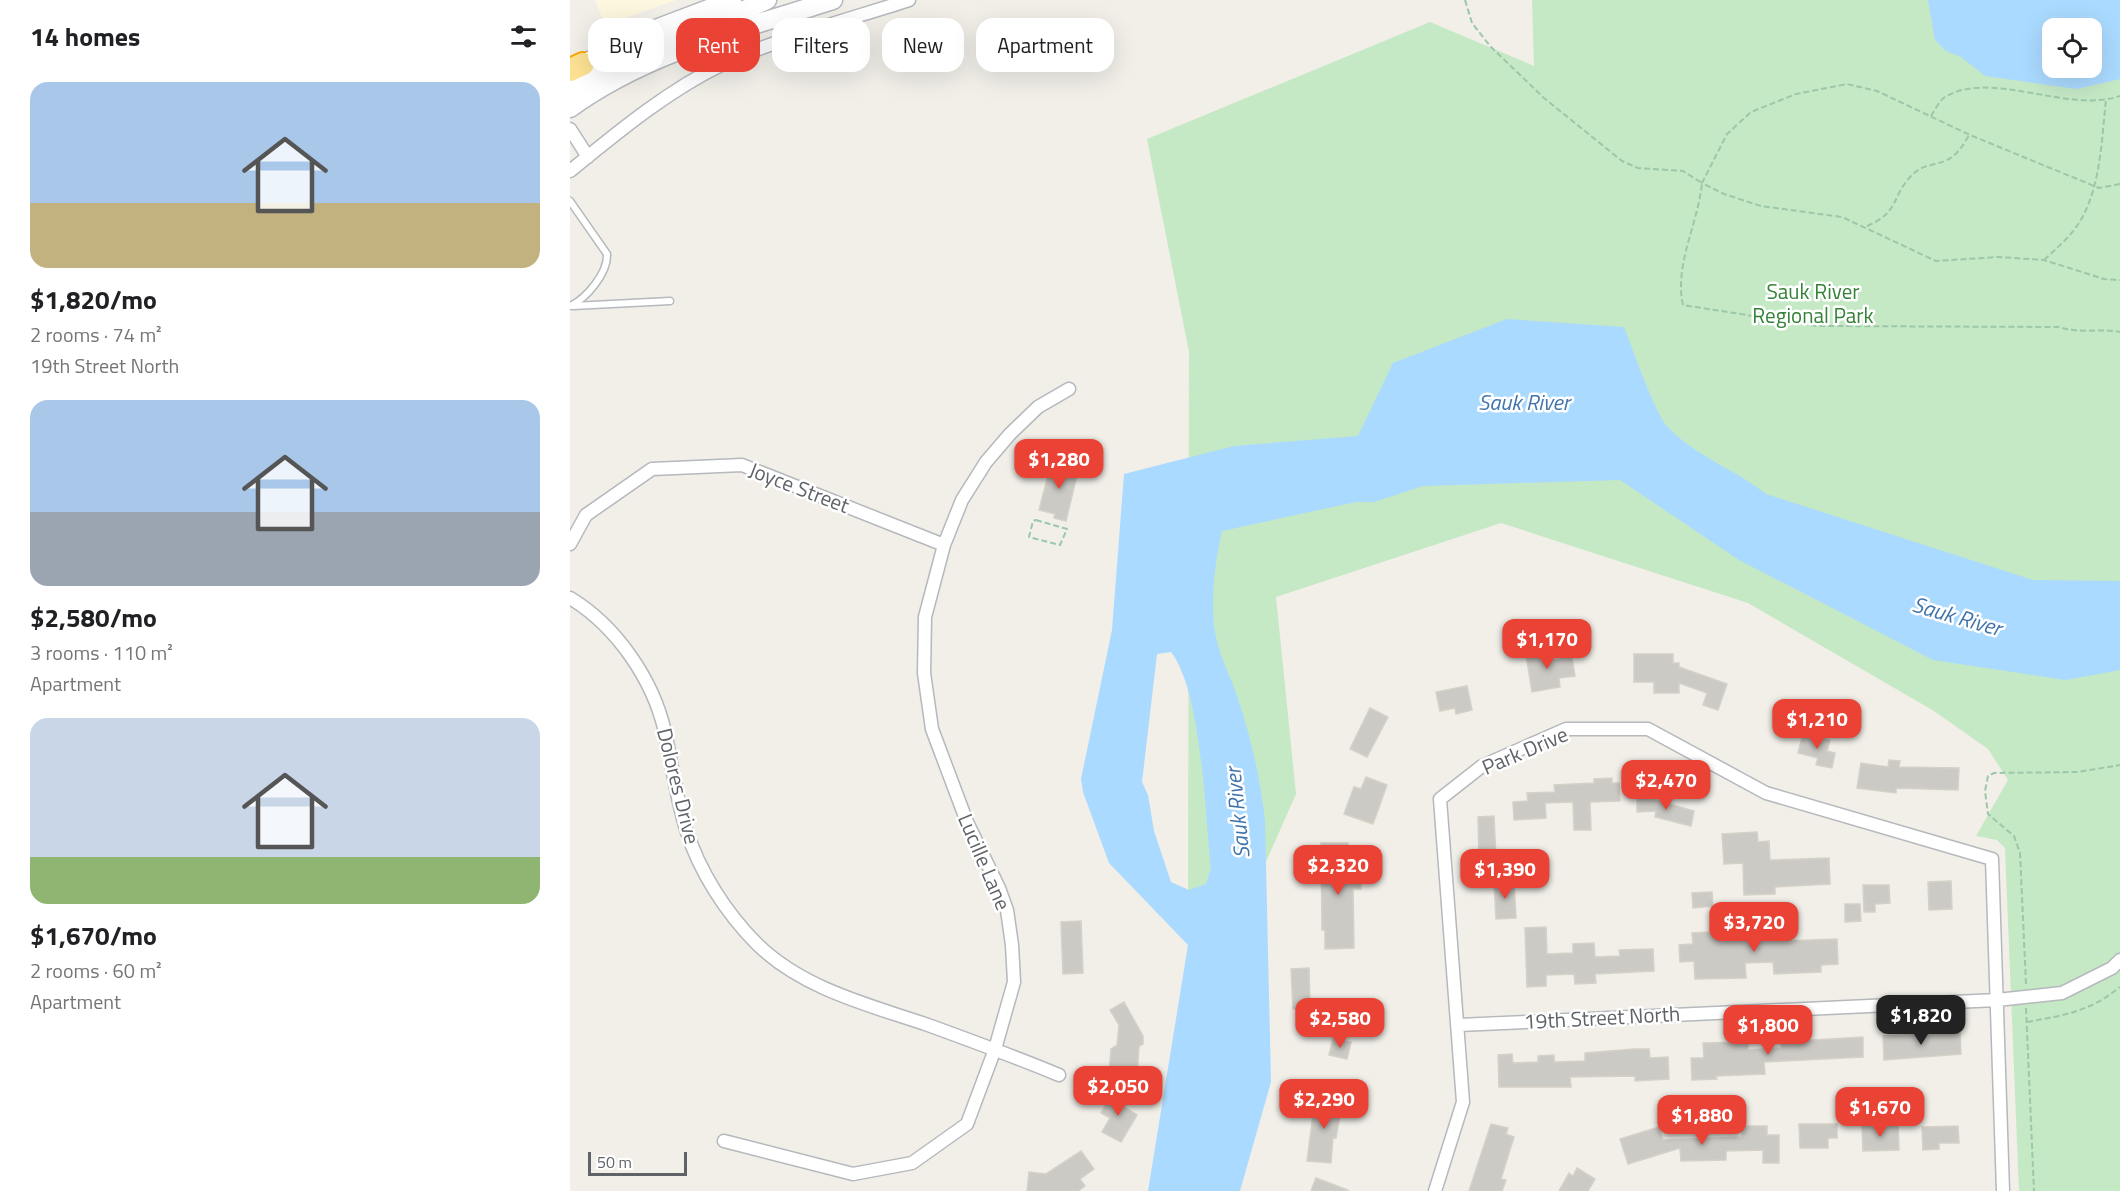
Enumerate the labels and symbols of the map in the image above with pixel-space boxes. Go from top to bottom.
park label: Sauk River Regional Park [1752,275,1874,331]
water label: Sauk River [1478,385,1573,419]
pin: $1,280 [1010,439,1108,490]
street label: Joyce Street [745,453,855,521]
water label: Sauk River [1908,587,2009,646]
pin: $1,170 [1498,619,1596,670]
pin: $1,210 [1768,699,1866,750]
street label: Park Drive [1477,718,1573,783]
street label: Dolores Drive [649,724,709,847]
pin: $2,470 [1617,760,1715,811]
water label: Sauk River [1215,763,1259,860]
street label: Lucille Lane [950,808,1020,915]
pin: $2,320 [1289,845,1387,896]
pin: $1,390 [1456,849,1554,900]
pin: $3,720 [1705,902,1803,953]
pin: $1,820 [1872,995,1970,1046]
street label: 19th Street North [1523,997,1681,1037]
pin: $2,580 [1291,998,1389,1049]
pin: $1,800 [1719,1005,1817,1056]
pin: $2,050 [1069,1066,1167,1117]
pin: $2,290 [1275,1079,1373,1130]
pin: $1,670 [1831,1087,1929,1138]
pin: $1,880 [1653,1095,1751,1146]
scale bar [588,1149,687,1176]

